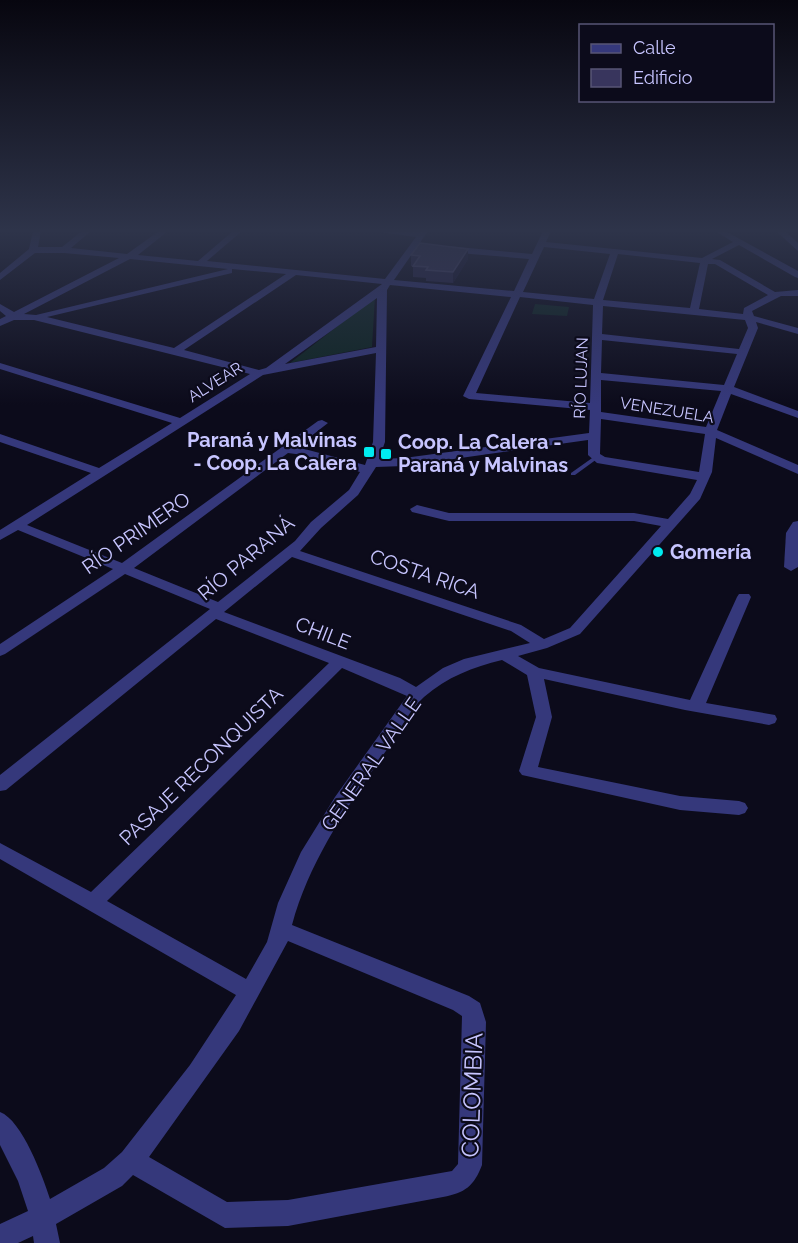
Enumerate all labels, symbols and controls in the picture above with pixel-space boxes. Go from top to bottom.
legend [579,24,774,102]
text: Calle [633,37,676,58]
text: Edificio [633,67,693,88]
street label: RÍO LUJAN [569,337,592,419]
street label: ALVEAR [184,358,246,406]
street label: VENEZUELA [619,393,715,427]
place label: Paraná y Malvinas - Coop. La Calera [187,428,357,475]
place label: Coop. La Calera - Paraná y Malvinas [398,430,568,477]
marker: Paraná y Malvinas - Coop. La Calera [362,445,376,459]
marker: Coop. La Calera - Paraná y Malvinas [379,447,393,461]
street label: RÍO PRIMERO [77,487,195,579]
street label: RÍO PARANÁ [193,510,300,605]
place label: Gomería [670,540,752,564]
street label: COSTA RICA [367,544,484,604]
marker: Gomería [651,545,665,559]
street label: CHILE [292,612,354,654]
street label: PASAJE RECONQUISTA [114,681,288,850]
street label: GENERAL VALLE [316,693,426,835]
street label: COLOMBIA [455,1032,489,1158]

